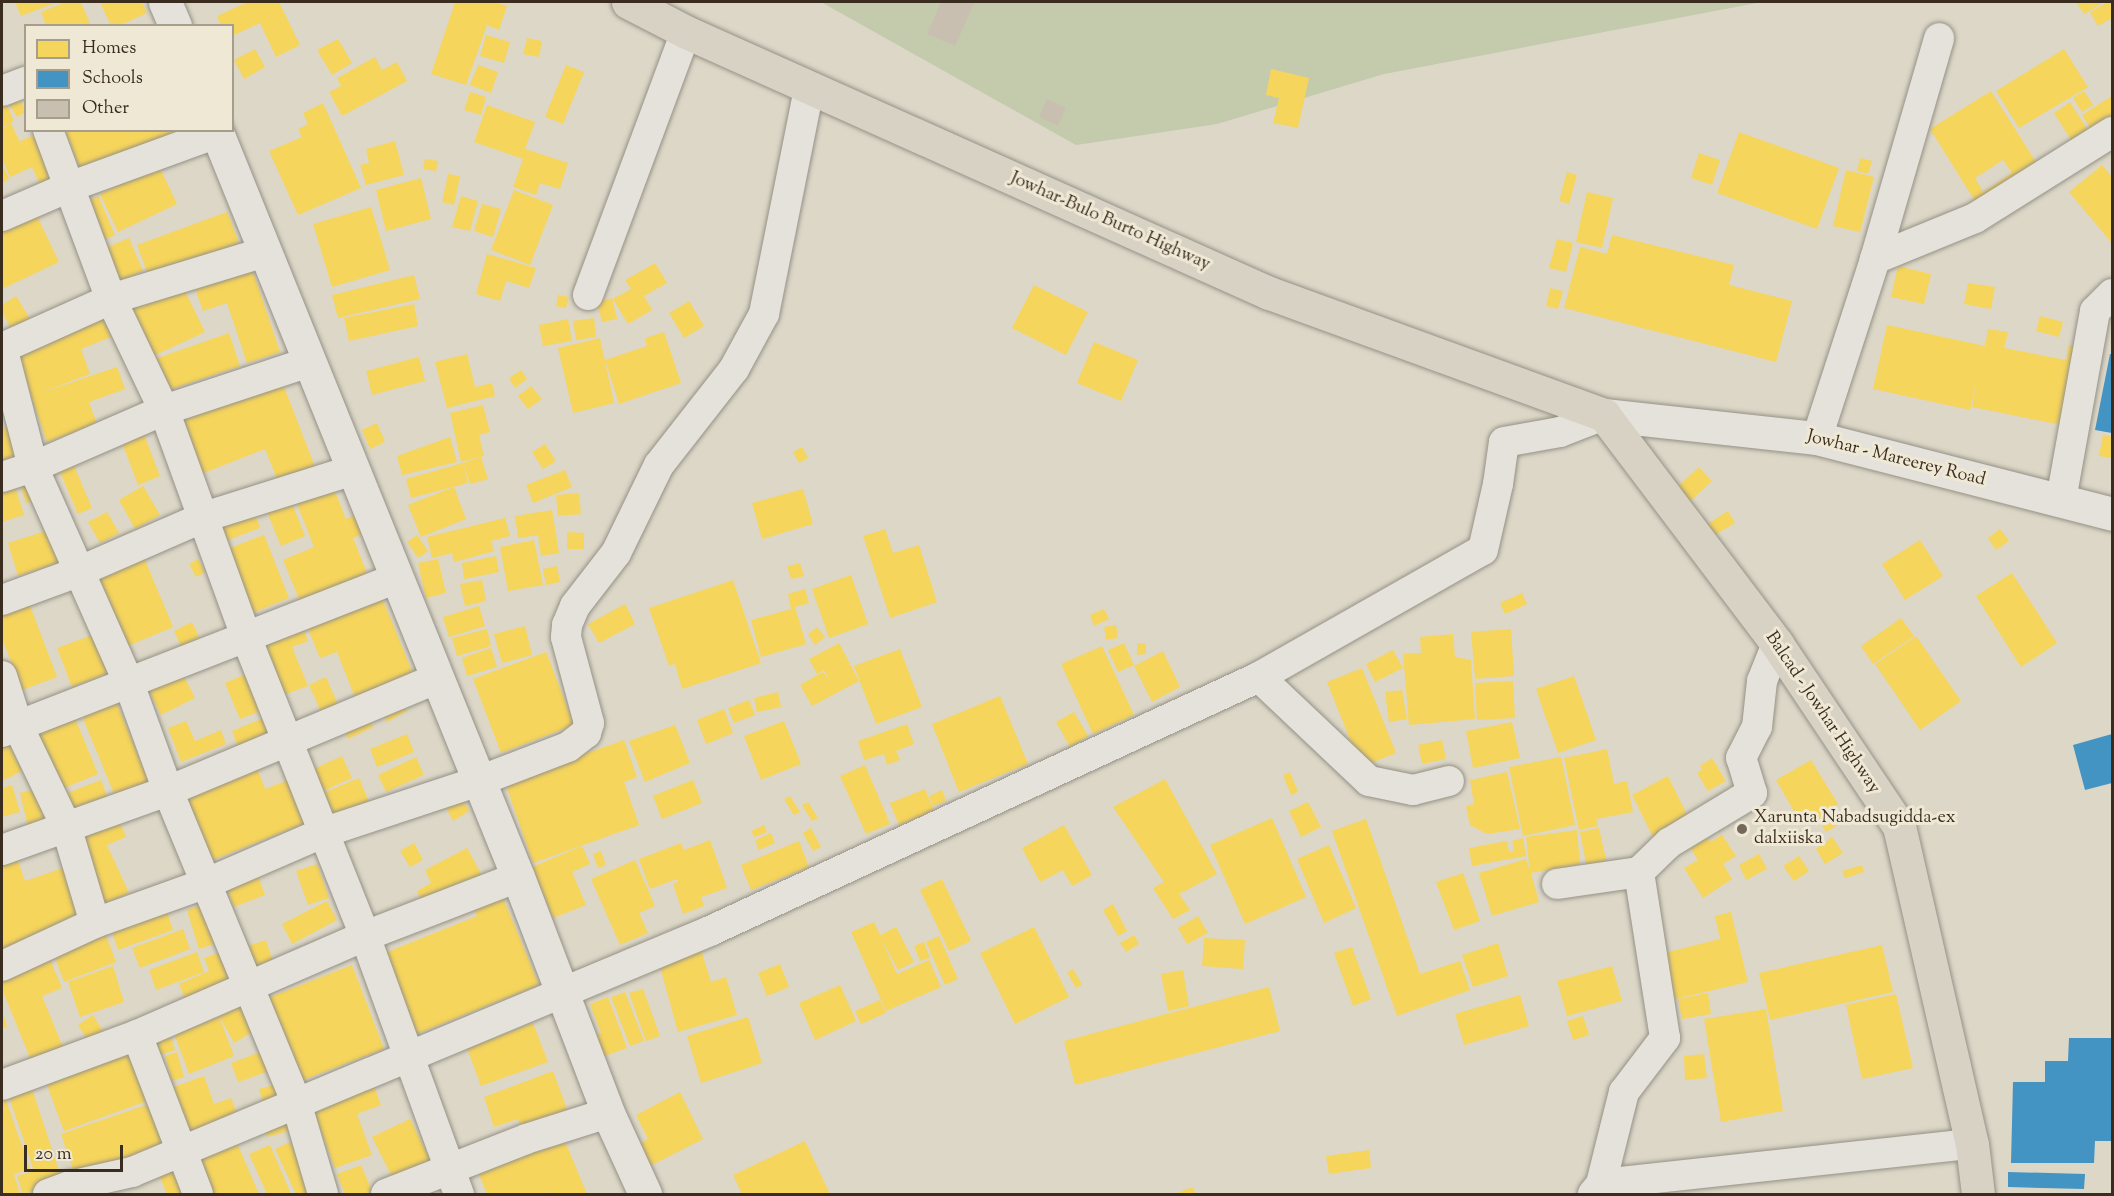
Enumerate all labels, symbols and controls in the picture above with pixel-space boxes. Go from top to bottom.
legend [24,24,234,132]
text: Homes [82,36,136,62]
text: Schools [82,66,143,92]
text: Other [82,96,129,122]
street label: Jowhar-Bulo Burto Highway [1007,168,1213,276]
street label: Jowhar - Mareerey Road [1804,426,1988,492]
street label: Balcad - Jowhar Highway [1760,628,1884,798]
place label: Xarunta Nabadsugidda-ex dalxiiska [1754,808,1956,850]
marker: Xarunta Nabadsugidda-ex dalxiiska [1735,822,1749,836]
scale bar [27,1133,126,1171]
text: 20 m [35,1142,72,1168]

